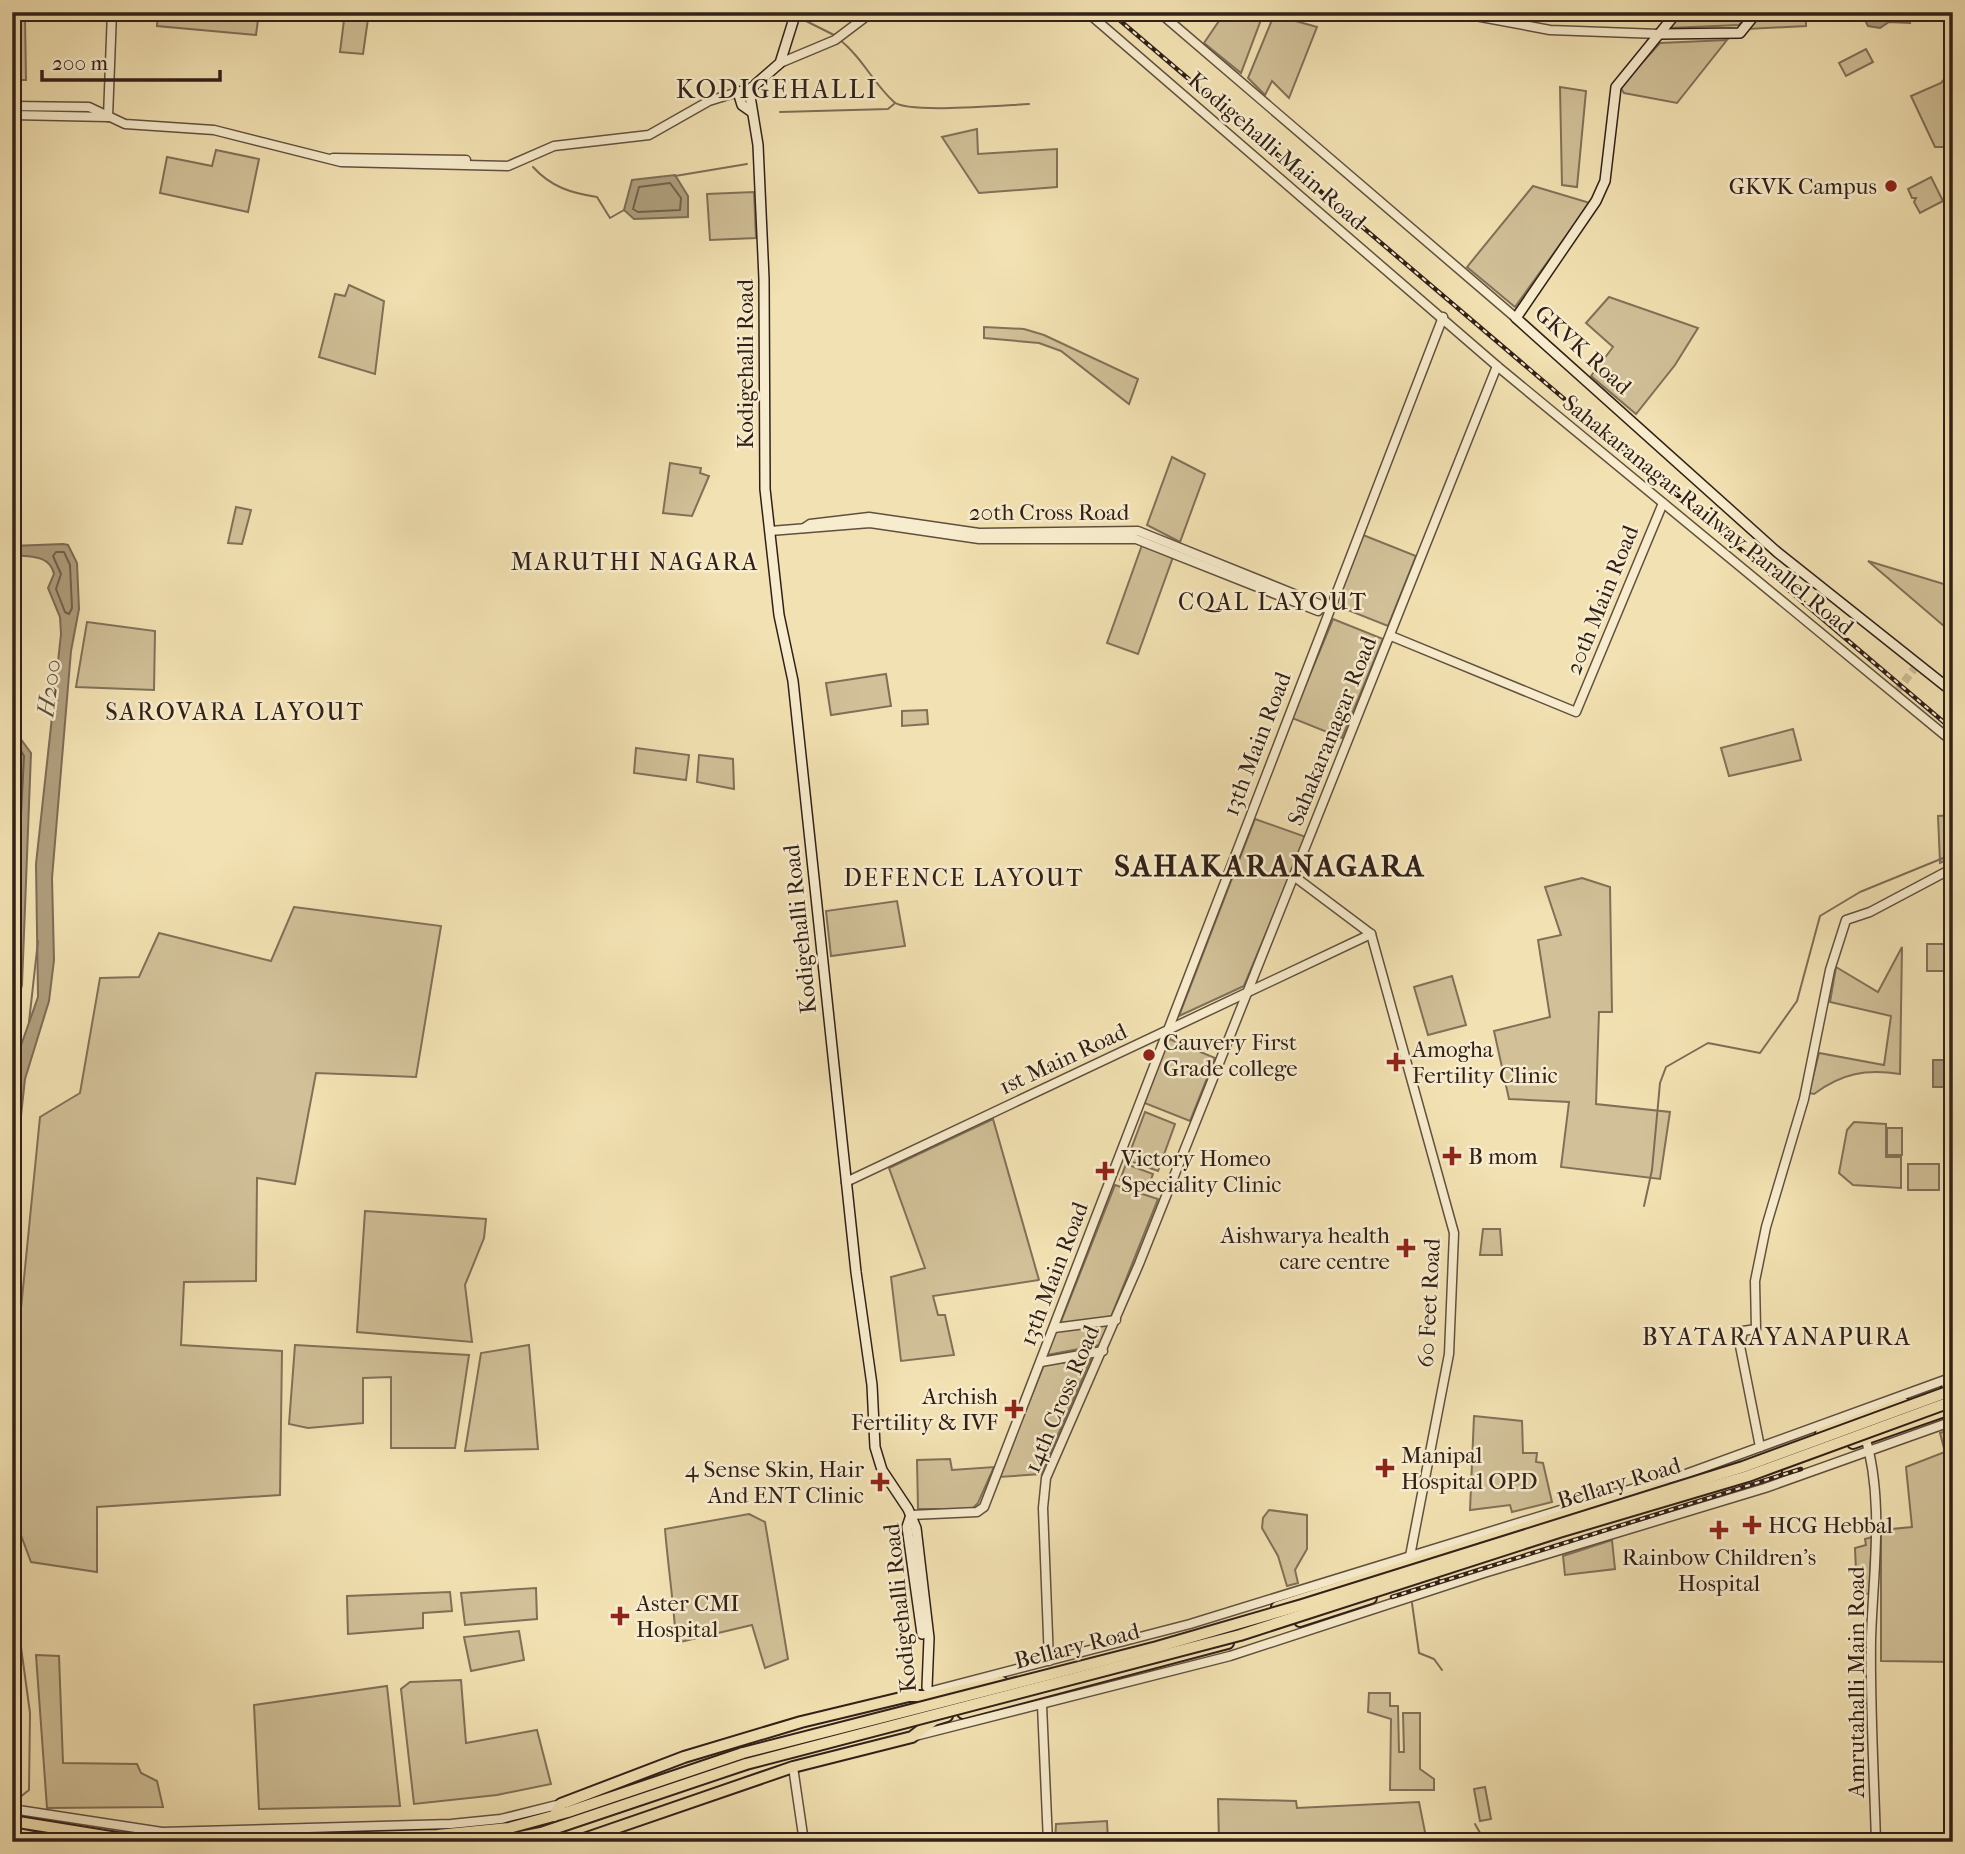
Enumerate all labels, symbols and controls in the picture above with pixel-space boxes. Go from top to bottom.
scale bar [42,38,220,82]
text: 200 m [52,51,108,75]
street label: Kodigehalli Main Road [1183,66,1372,236]
district label: KODIGEHALLI [676,74,878,105]
place label: GKVK Campus [1729,173,1877,200]
marker: GKVK Campus [1883,178,1899,194]
street label: Kodigehalli Road [732,279,759,449]
street label: GKVK Road [1529,300,1637,401]
street label: Sahakaranagar Railway Parallel Road [1557,389,1859,641]
street label: 20th Cross Road [969,499,1130,526]
street label: 20th Main Road [1560,521,1644,679]
district label: MARUTHI NAGARA [511,548,759,576]
district label: CQAL LAYOUT [1178,588,1368,616]
street label: Sahakaranagar Road [1282,632,1382,830]
water label: H200 [31,657,67,720]
street label: 13th Main Road [1217,668,1297,820]
district label: SAROVARA LAYOUT [105,698,365,726]
street label: Kodigehalli Road [778,843,822,1015]
district label: SAHAKARANAGARA [1114,849,1426,884]
district label: DEFENCE LAYOUT [844,864,1084,892]
street label: 1st Main Road [995,1017,1132,1100]
place label: Cauvery First Grade college [1163,1029,1298,1082]
place label: Amogha Fertility Clinic [1411,1036,1558,1089]
marker: Cauvery First Grade college [1141,1047,1157,1063]
marker: Amogha Fertility Clinic [1386,1052,1406,1072]
place label: B mom [1468,1143,1538,1170]
place label: Victory Homeo Speciality Clinic [1120,1145,1281,1198]
marker: B mom [1442,1146,1462,1166]
marker: Victory Homeo Speciality Clinic [1095,1161,1115,1181]
street label: 13th Main Road [1014,1198,1094,1350]
place label: Aishwarya health care centre [1219,1222,1390,1275]
street label: 60 Feet Road [1412,1237,1446,1368]
marker: Aishwarya health care centre [1396,1238,1416,1258]
street label: 14th Cross Road [1019,1321,1105,1477]
district label: BYATARAYANAPURA [1642,1323,1912,1351]
place label: Archish Fertility & IVF [851,1383,998,1436]
marker: Archish Fertility & IVF [1004,1399,1024,1419]
place label: Manipal Hospital OPD [1401,1442,1537,1495]
street label: Bellary Road [1554,1451,1684,1515]
place label: 4 Sense Skin, Hair And ENT Clinic [685,1456,864,1509]
marker: Manipal Hospital OPD [1375,1458,1395,1478]
marker: 4 Sense Skin, Hair And ENT Clinic [870,1472,890,1492]
place label: HCG Hebbal [1768,1512,1894,1539]
marker: HCG Hebbal [1742,1515,1762,1535]
marker: Rainbow Children's Hospital [1709,1520,1729,1540]
street label: Kodigehalli Road [878,1522,922,1694]
place label: Rainbow Children's Hospital [1622,1544,1816,1597]
street label: Amrutahalli Main Road [1843,1566,1870,1799]
place label: Aster CMI Hospital [635,1590,739,1643]
marker: Aster CMI Hospital [610,1606,630,1626]
street label: Bellary Road [1012,1617,1143,1675]

